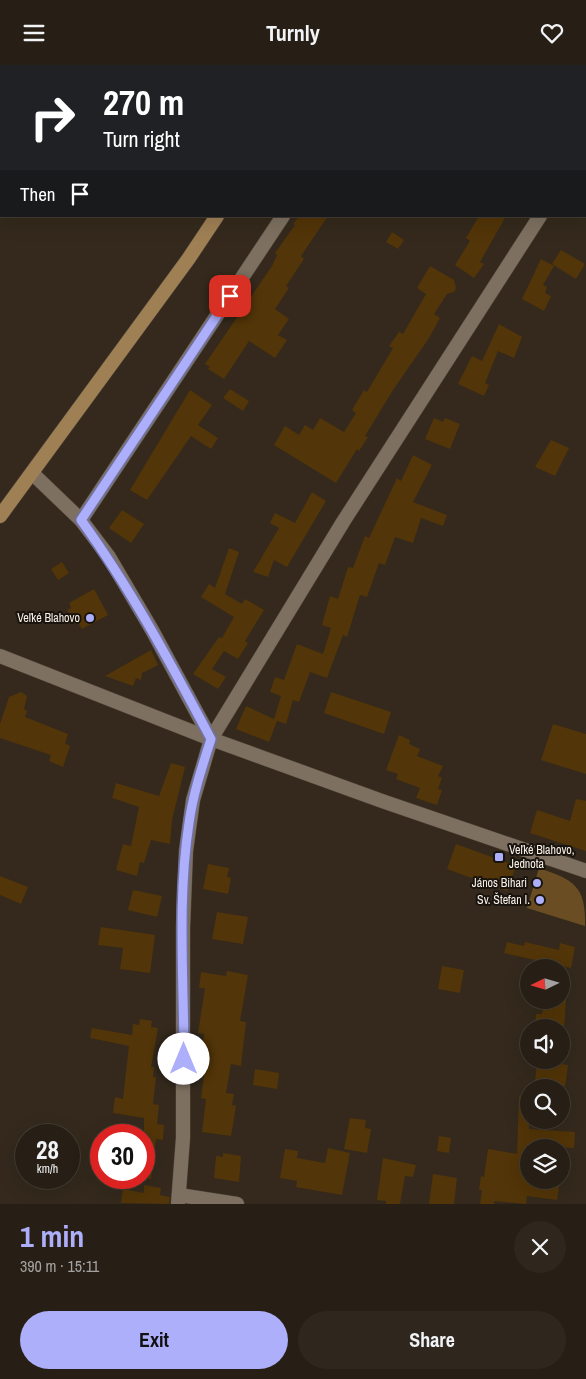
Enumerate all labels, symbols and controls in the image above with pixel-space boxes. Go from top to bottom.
text: Turnly [266,18,320,48]
icon: menu [20,19,48,47]
icon: heart [538,19,566,47]
text: 270 m [103,79,184,126]
icon: right [20,85,85,150]
text: Turn right [103,124,180,154]
icon: arrive [66,180,94,208]
text: Then [20,181,56,207]
pin [209,275,251,317]
icon: arrive [216,282,244,310]
place label: Veľké Blahovo [17,610,80,626]
marker: Veľké Blahovo [84,612,96,624]
place label: Veľké Blahovo, Jednota [509,842,575,872]
marker: Veľké Blahovo, Jednota [493,851,505,863]
place label: János Bihari [472,875,527,891]
marker: János Bihari [531,877,543,889]
place label: Sv. Štefan I. [477,892,530,908]
marker: Sv. Štefan I. [534,894,546,906]
north arrow [520,959,570,1009]
map controls [520,959,570,1189]
button: sound [520,1019,570,1069]
position arrow [157,1032,209,1084]
button: search [520,1079,570,1129]
speed limit sign: 30 [90,1124,155,1189]
text: 28 [36,1133,59,1167]
button: layers [520,1139,570,1189]
text: km/h [37,1161,58,1177]
text: 1 min [20,1216,84,1256]
button: close [514,1221,566,1273]
text: 390 m · 15:11 [20,1255,99,1277]
button: Exit [20,1311,288,1369]
button: Share [298,1311,566,1369]

